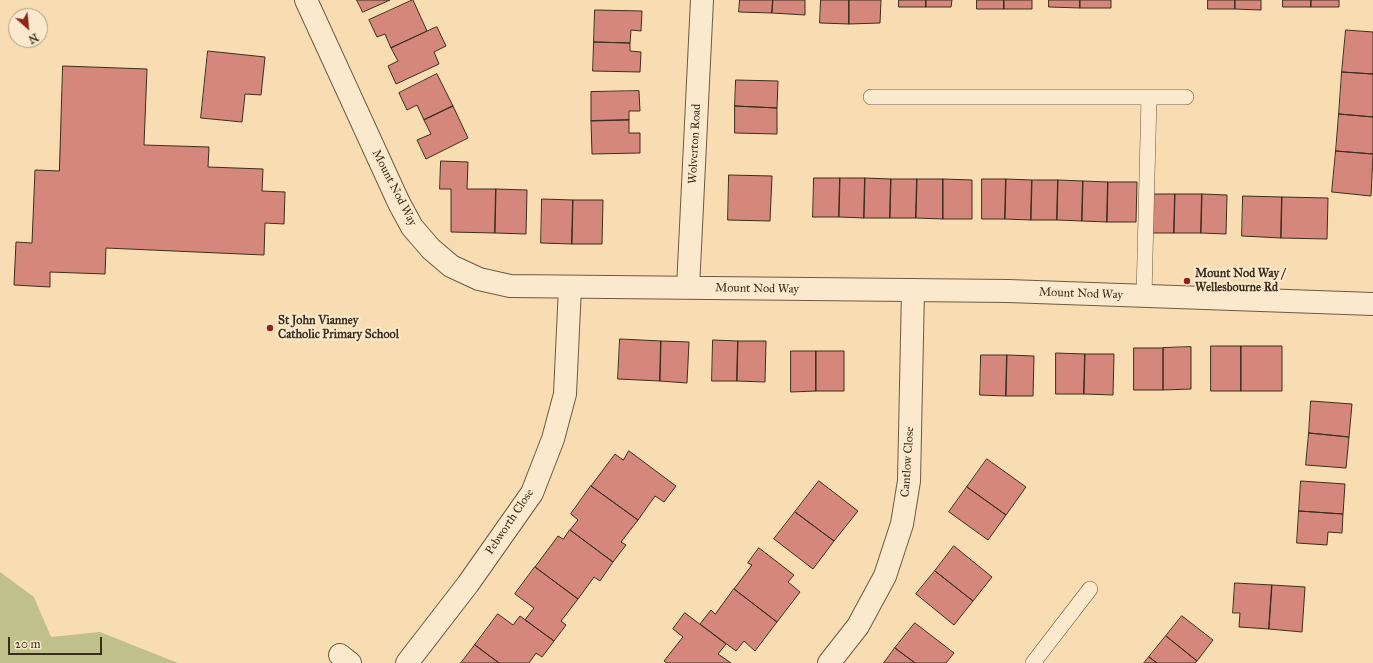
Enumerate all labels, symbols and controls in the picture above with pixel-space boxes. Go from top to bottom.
north arrow [8,8,48,48]
text: N [26,30,40,46]
street label: Wolverton Road [686,104,704,184]
street label: Mount Nod Way [368,147,420,229]
place label: Mount Nod Way / Wellesbourne Rd [1195,267,1285,295]
marker: Mount Nod Way / Wellesbourne Rd [1182,276,1192,286]
street label: Mount Nod Way [715,281,799,297]
street label: Mount Nod Way [1039,285,1123,303]
place label: St John Vianney Catholic Primary School [278,314,399,342]
marker: St John Vianney Catholic Primary School [265,323,275,333]
street label: Cantlow Close [898,426,918,498]
street label: Pebworth Close [483,486,537,558]
scale bar [10,629,104,655]
text: 20 m [15,637,41,651]

